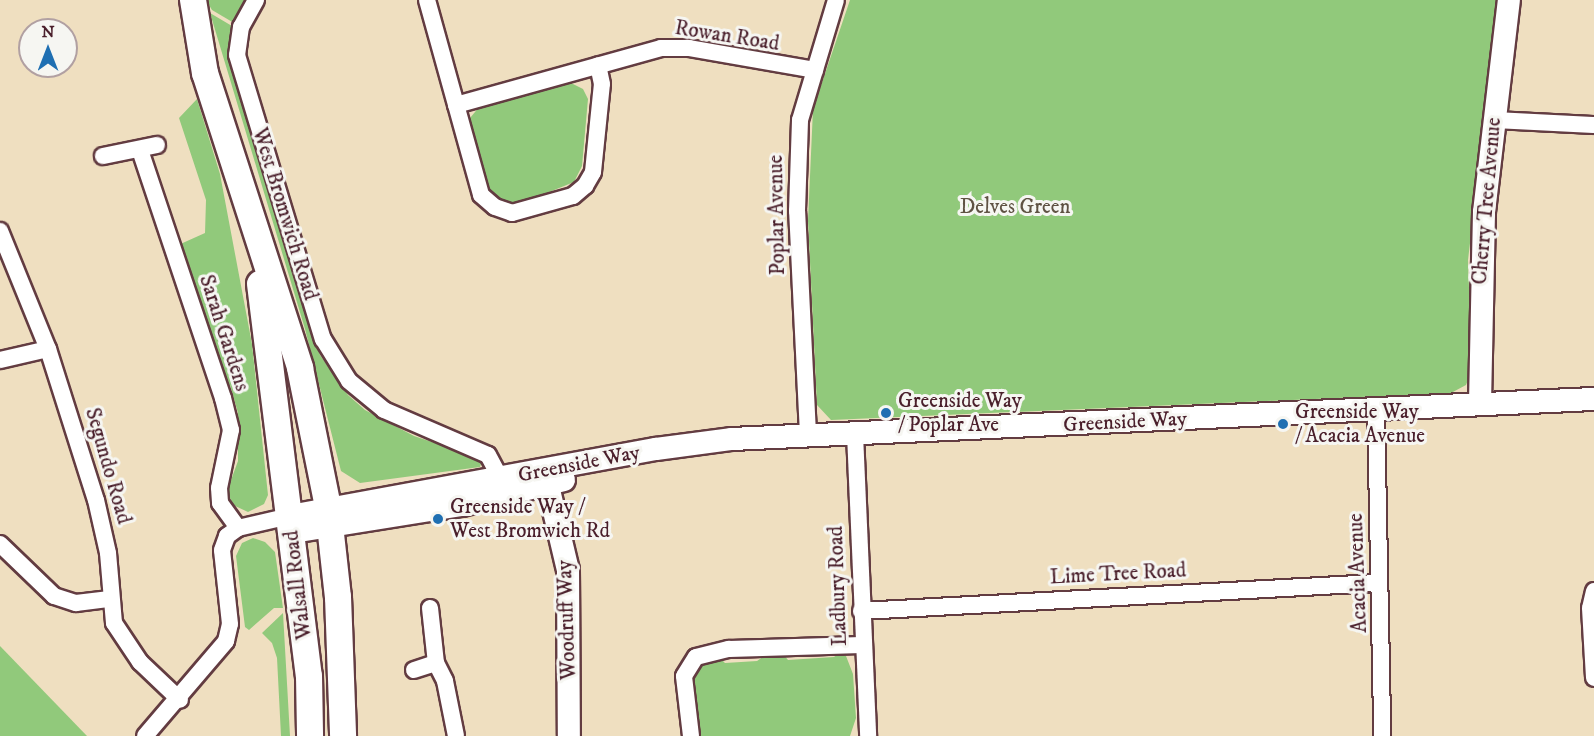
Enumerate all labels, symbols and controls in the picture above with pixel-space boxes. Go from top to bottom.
street label: Rowan Road [673,15,781,57]
north arrow [18,18,78,78]
text: N [41,22,55,42]
street label: Cherry Tree Avenue [1467,116,1507,286]
street label: West Bromwich Road [247,125,323,303]
street label: Poplar Avenue [763,155,791,275]
park label: Delves Green [960,194,1070,220]
street label: Sarah Gardens [193,272,255,394]
place label: Greenside Way / Poplar Ave [898,388,1022,438]
place label: Greenside Way / Acacia Avenue [1295,399,1425,449]
street label: Segundo Road [79,405,137,527]
marker: Greenside Way / Poplar Ave [879,406,893,420]
street label: Greenside Way [1063,406,1187,438]
marker: Greenside Way / Acacia Avenue [1276,417,1290,431]
street label: Greenside Way [516,440,642,488]
place label: Greenside Way / West Bromwich Rd [450,494,610,544]
marker: Greenside Way / West Bromwich Rd [431,512,445,526]
street label: Acacia Avenue [1343,513,1373,633]
street label: Ladbury Road [823,525,853,647]
street label: Walsall Road [279,529,317,641]
street label: Lime Tree Road [1049,558,1187,590]
street label: Woodruff Way [552,560,582,680]

